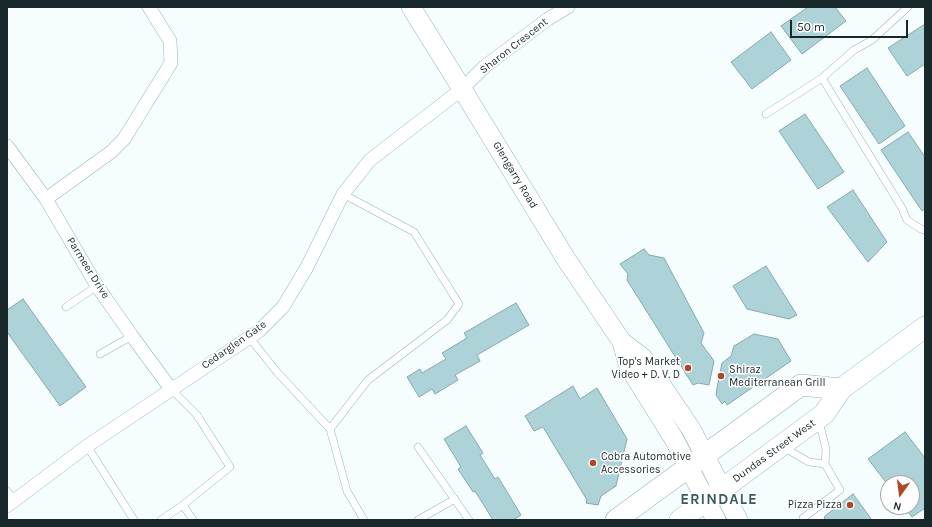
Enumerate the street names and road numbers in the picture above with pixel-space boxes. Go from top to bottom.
street label: Sharon Crescent [477,15,551,77]
street label: Glengarry Road [490,139,540,211]
street label: Parmeer Drive [64,235,112,301]
street label: Cedarglen Gate [199,318,269,372]
street label: Dundas Street West [730,416,818,486]

